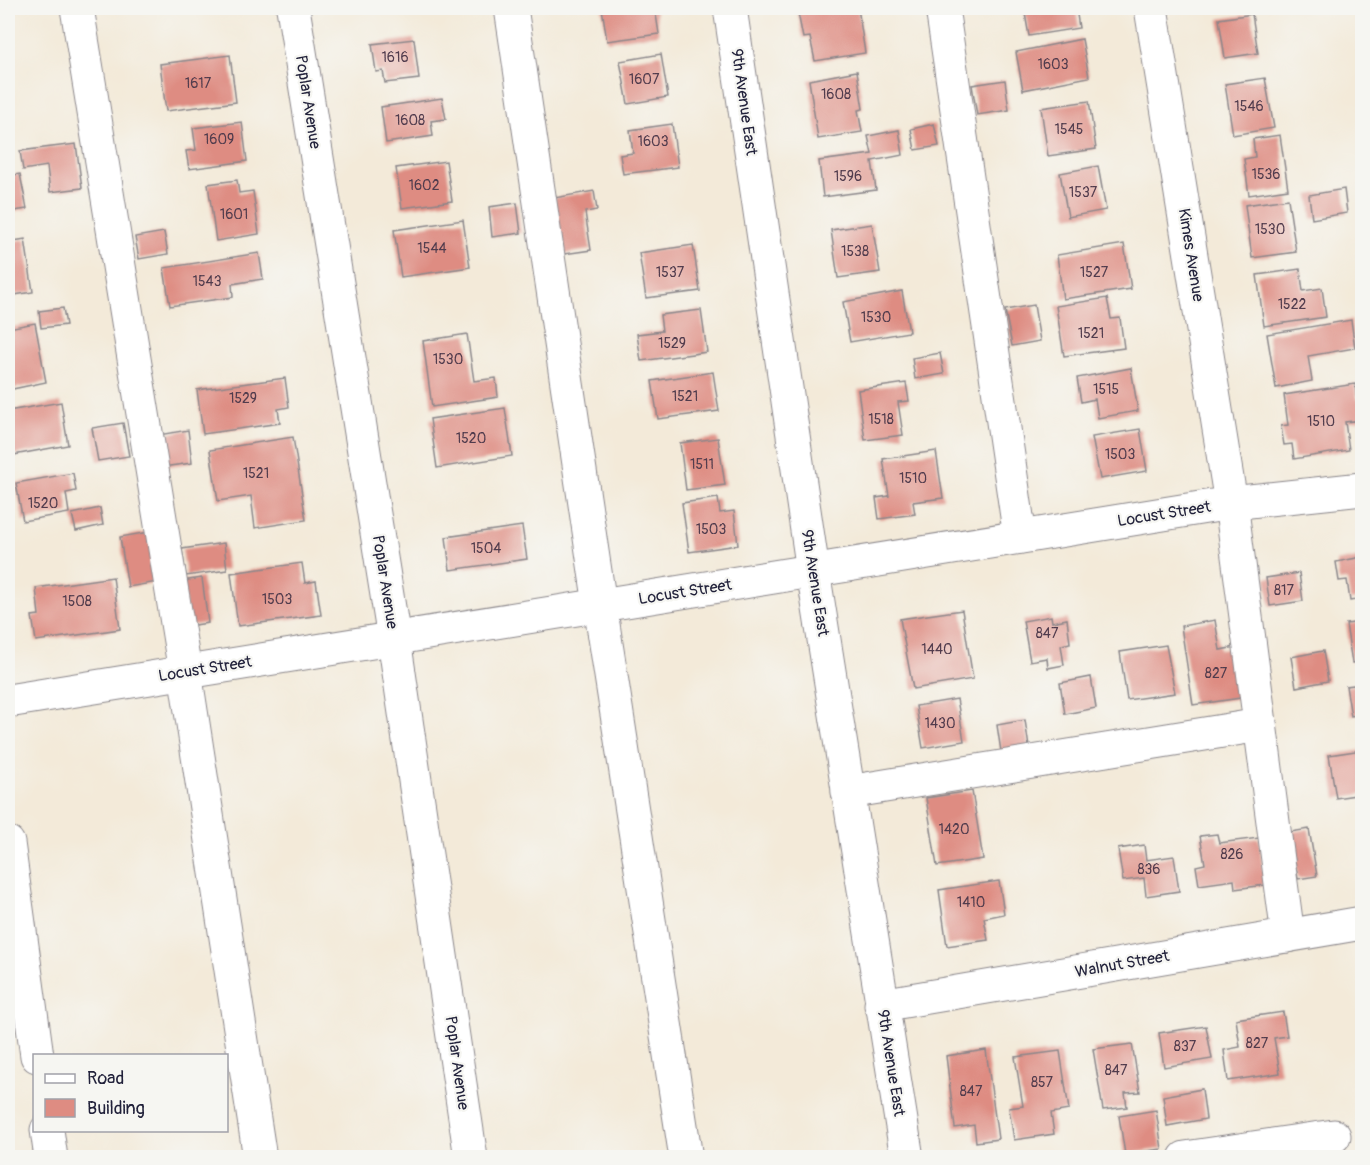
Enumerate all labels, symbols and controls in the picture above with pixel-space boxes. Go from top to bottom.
street label: 9th Avenue East [727,47,761,157]
house number: 1616 [381,49,409,66]
street label: Poplar Avenue [291,54,325,150]
house number: 1603 [1038,56,1069,73]
house number: 1607 [629,71,660,88]
house number: 1617 [185,75,212,92]
house number: 1608 [821,86,851,103]
house number: 1546 [1234,98,1264,115]
house number: 1608 [395,112,425,129]
house number: 1545 [1055,121,1083,138]
house number: 1609 [204,131,234,148]
house number: 1603 [638,133,669,150]
house number: 1536 [1251,166,1281,183]
house number: 1596 [834,168,862,185]
house number: 1602 [408,177,440,194]
house number: 1537 [1069,184,1098,201]
house number: 1601 [220,206,248,223]
street label: Kimes Avenue [1174,207,1208,303]
house number: 1530 [1255,221,1285,238]
house number: 1544 [417,240,447,257]
house number: 1538 [841,243,869,260]
house number: 1537 [656,264,685,281]
house number: 1527 [1080,264,1109,281]
house number: 1543 [193,273,222,290]
house number: 1522 [1278,296,1307,313]
house number: 1530 [861,309,891,326]
house number: 1521 [1078,325,1104,342]
house number: 1529 [658,335,686,352]
house number: 1530 [433,351,463,368]
house number: 1515 [1093,381,1119,398]
house number: 1521 [672,388,698,405]
house number: 1529 [229,390,257,407]
house number: 1518 [868,411,894,428]
house number: 1510 [1307,413,1335,430]
house number: 1520 [456,430,486,447]
house number: 1503 [1105,446,1135,463]
house number: 1511 [690,456,714,473]
house number: 1521 [243,465,269,482]
house number: 1510 [899,470,927,487]
house number: 1520 [28,495,58,512]
street label: Locust Street [1116,497,1213,531]
house number: 1503 [696,521,726,538]
street label: 9th Avenue East [797,528,833,638]
street label: Poplar Avenue [368,534,402,630]
house number: 1504 [471,540,501,557]
street label: Locust Street [637,575,734,609]
house number: 817 [1274,582,1295,599]
house number: 1503 [262,591,292,608]
house number: 1508 [62,593,92,610]
house number: 847 [1036,625,1059,642]
house number: 1440 [921,641,953,658]
street label: Locust Street [157,652,254,686]
house number: 827 [1205,665,1228,682]
house number: 1430 [925,715,955,732]
house number: 1420 [939,821,969,838]
house number: 826 [1220,846,1244,863]
house number: 836 [1137,861,1161,878]
house number: 1410 [957,894,985,911]
street label: Walnut Street [1073,946,1171,982]
street label: 9th Avenue East [873,1008,909,1118]
street label: Poplar Avenue [441,1015,474,1111]
house number: 827 [1246,1035,1269,1052]
house number: 837 [1174,1038,1197,1055]
legend [33,1054,228,1132]
house number: 847 [1105,1062,1128,1079]
text: Road [87,1067,124,1090]
house number: 857 [1031,1074,1054,1091]
house number: 847 [960,1083,983,1100]
text: Building [87,1097,145,1120]

